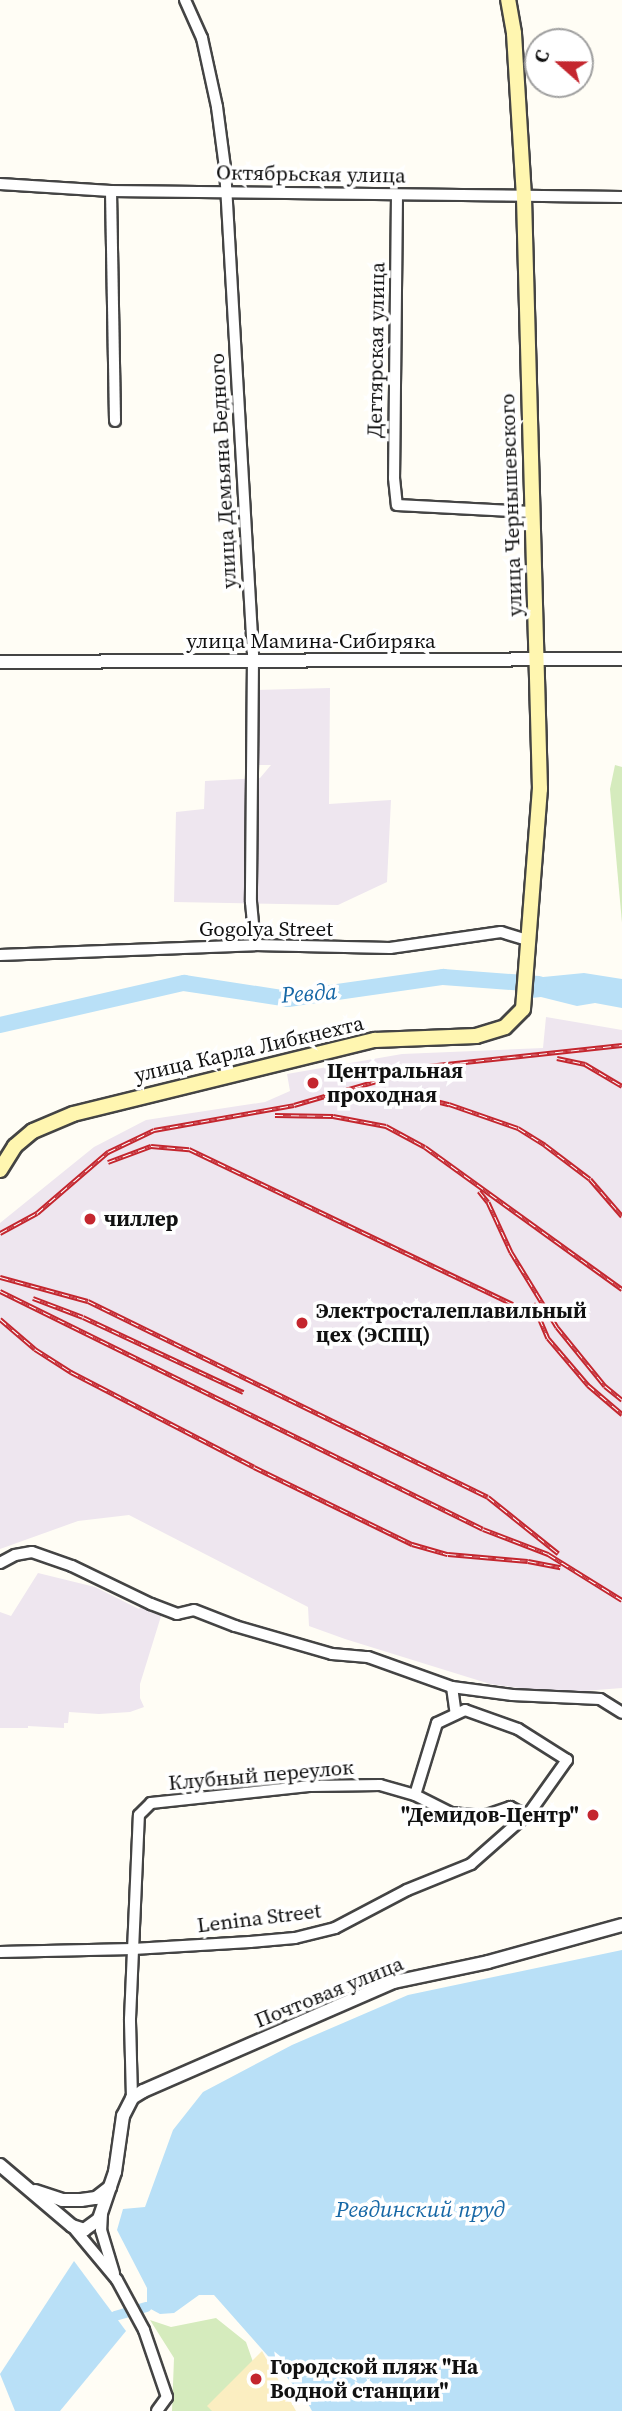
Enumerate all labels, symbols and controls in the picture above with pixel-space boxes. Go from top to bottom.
north arrow [524,28,594,98]
text: С [527,46,556,66]
street label: Октябрьская улица [216,160,406,188]
street label: Дегтярская улица [362,262,390,438]
street label: улица Демьяна Бедного [204,353,242,589]
street label: улица Чернышевского [495,393,527,617]
street label: улица Мамина-Сибиряка [186,628,436,654]
street label: Gogolya Street [199,916,333,942]
water label: Ревда [280,977,338,1009]
street label: улица Карла Либкнехта [132,1010,366,1088]
place label: Центральная проходная [327,1058,463,1108]
marker: Центральная проходная [305,1075,321,1091]
place label: чиллер [104,1206,178,1232]
marker: чиллер [82,1211,98,1227]
place label: Электросталеплавильный цех (ЭСПЦ) [316,1298,587,1348]
marker: Электросталеплавильный цех (ЭСПЦ) [294,1315,310,1331]
street label: Клубный переулок [167,1754,355,1796]
place label: "Демидов-Центр" [401,1802,579,1828]
marker: "Демидов-Центр" [585,1807,601,1823]
street label: Lenina Street [196,1898,322,1938]
street label: Почтовая улица [251,1951,407,2033]
water label: Ревдинский пруд [335,2195,505,2223]
place label: Городской пляж "На Водной станции" [270,2354,478,2404]
marker: Городской пляж "На Водной станции" [248,2371,264,2387]

